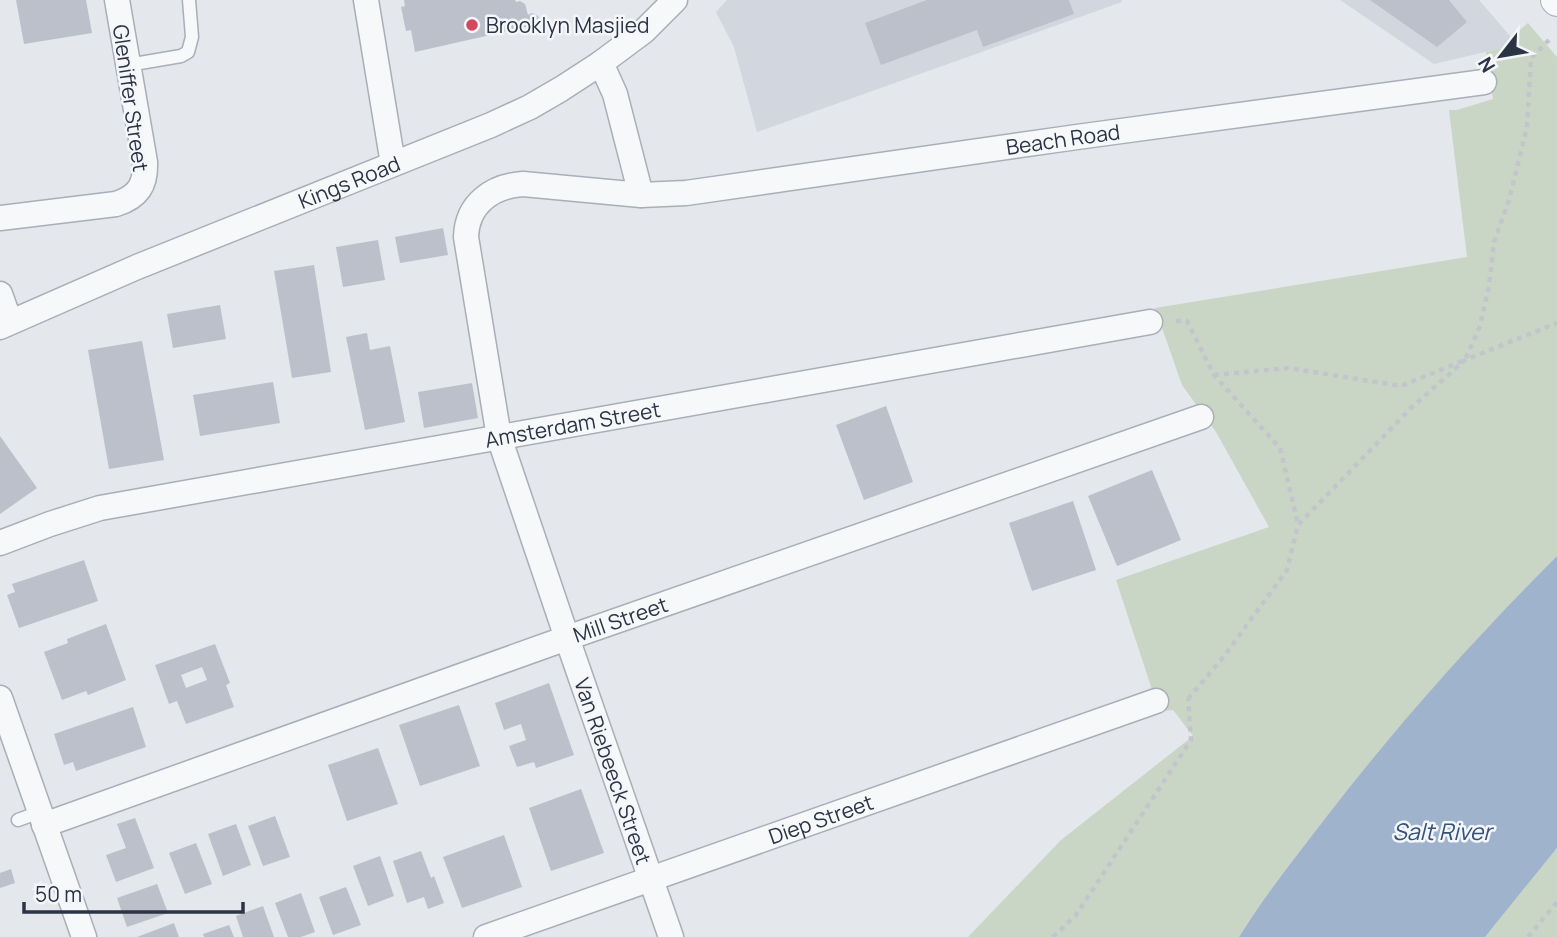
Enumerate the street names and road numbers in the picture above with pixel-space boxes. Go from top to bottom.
street label: Gleniffer Street [107,23,155,173]
street label: Beach Road [1004,117,1122,161]
street label: Kings Road [294,149,404,215]
street label: Amsterdam Street [483,395,663,454]
street label: Mill Street [569,590,671,649]
street label: Van Riebeeck Street [568,674,658,868]
street label: Diep Street [765,788,877,850]

